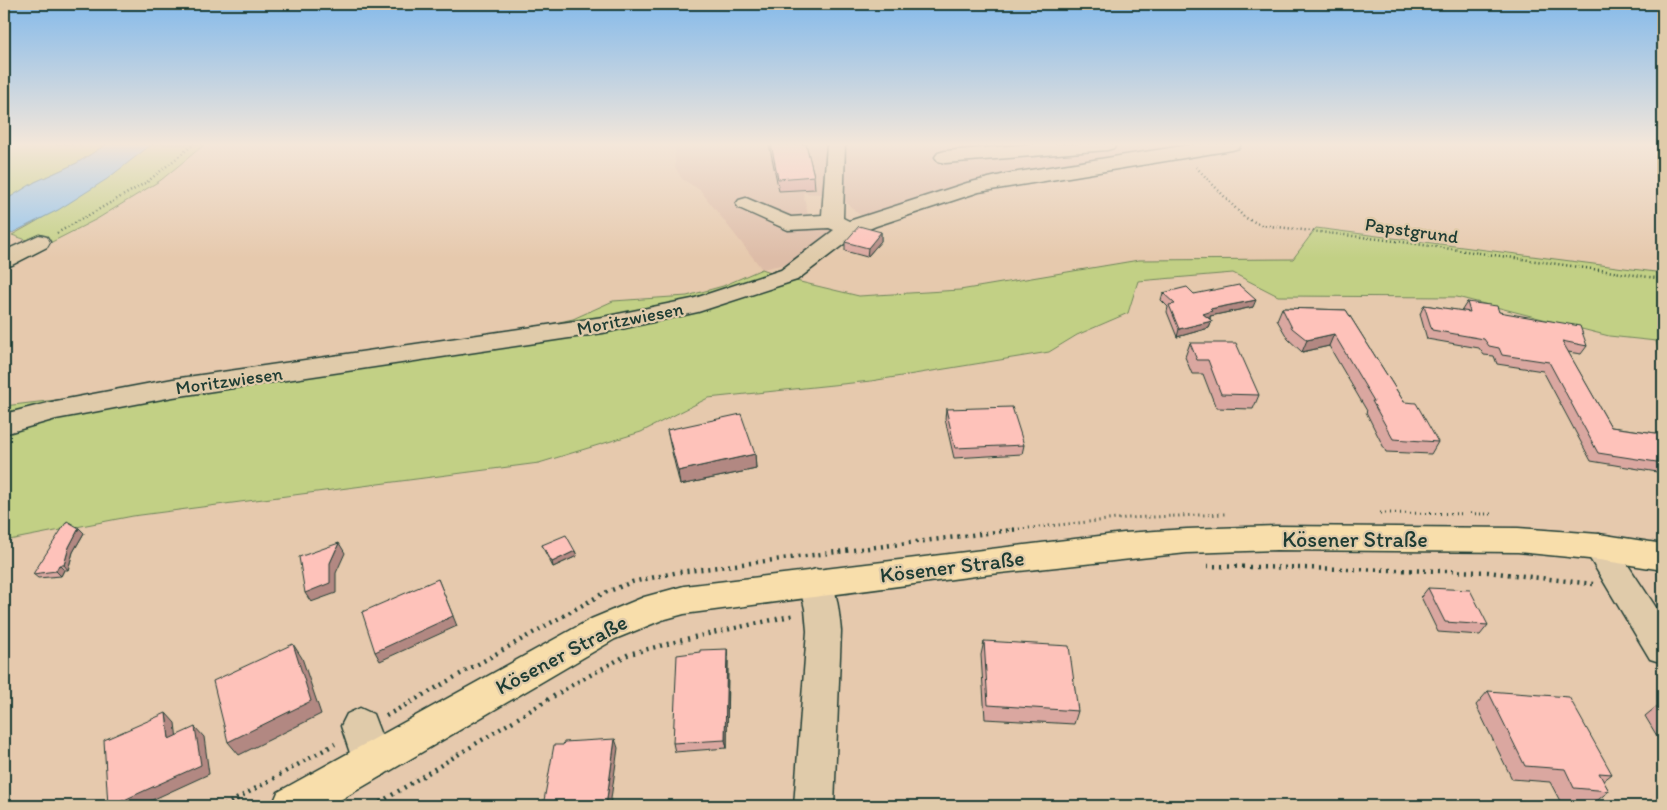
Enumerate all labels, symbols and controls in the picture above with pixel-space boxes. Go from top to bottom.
street label: Papstgrund [1364,213,1461,249]
street label: Moritzwiesen [575,297,686,340]
street label: Moritzwiesen [174,362,284,399]
street label: Kösener Straße [1282,526,1428,553]
street label: Kösener Straße [878,544,1026,589]
street label: Kösener Straße [491,608,632,701]

